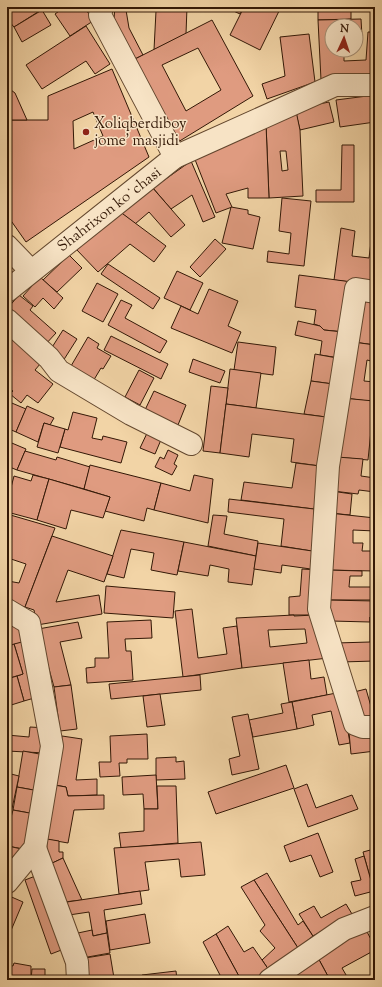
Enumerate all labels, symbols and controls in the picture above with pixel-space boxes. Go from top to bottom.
north arrow [324,18,364,58]
text: N [339,21,349,37]
place label: Xoliqberdiboy jome' masjidi [94,114,187,152]
marker: Xoliqberdiboy jome' masjidi [81,127,91,137]
street label: Shahrixon koʻchasi [53,163,166,257]

